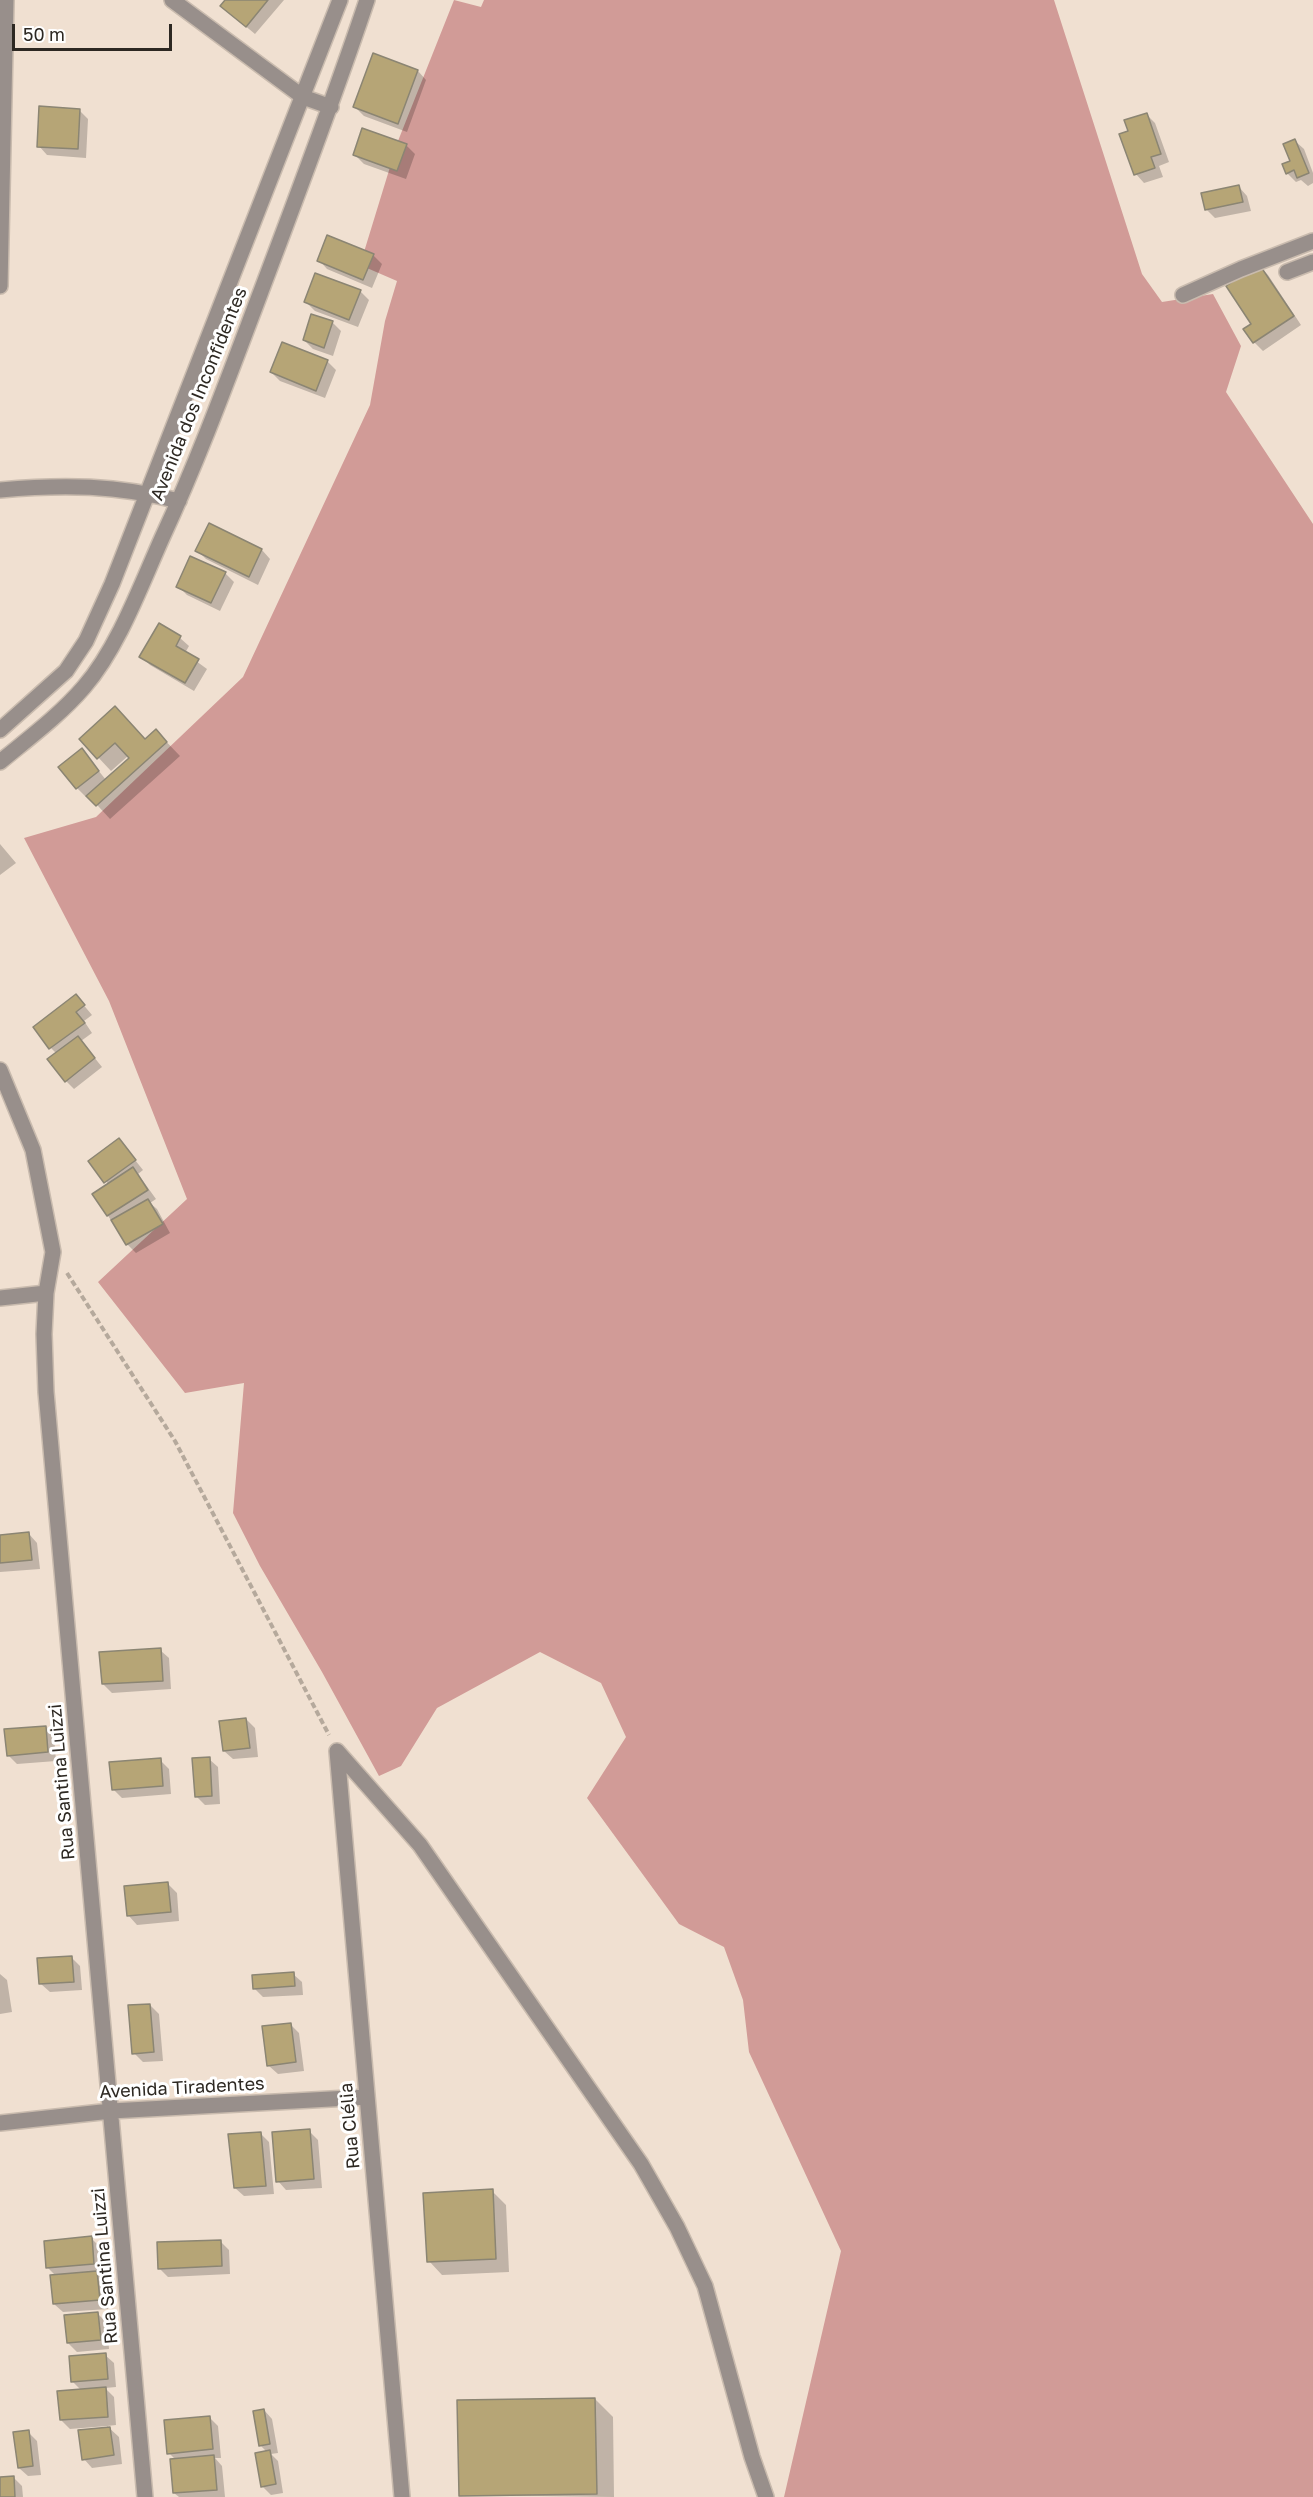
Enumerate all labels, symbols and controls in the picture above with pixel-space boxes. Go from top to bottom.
scale bar [15,12,176,50]
text: 50 m [23,23,65,45]
street label: Avenida dos Inconfidentes [146,284,252,504]
street label: Rua Santina Luizzi [44,1703,80,1861]
street label: Avenida Tiradentes [99,2073,265,2103]
street label: Rua Clélia [335,2082,365,2170]
street label: Rua Santina Luizzi [87,2187,123,2345]

